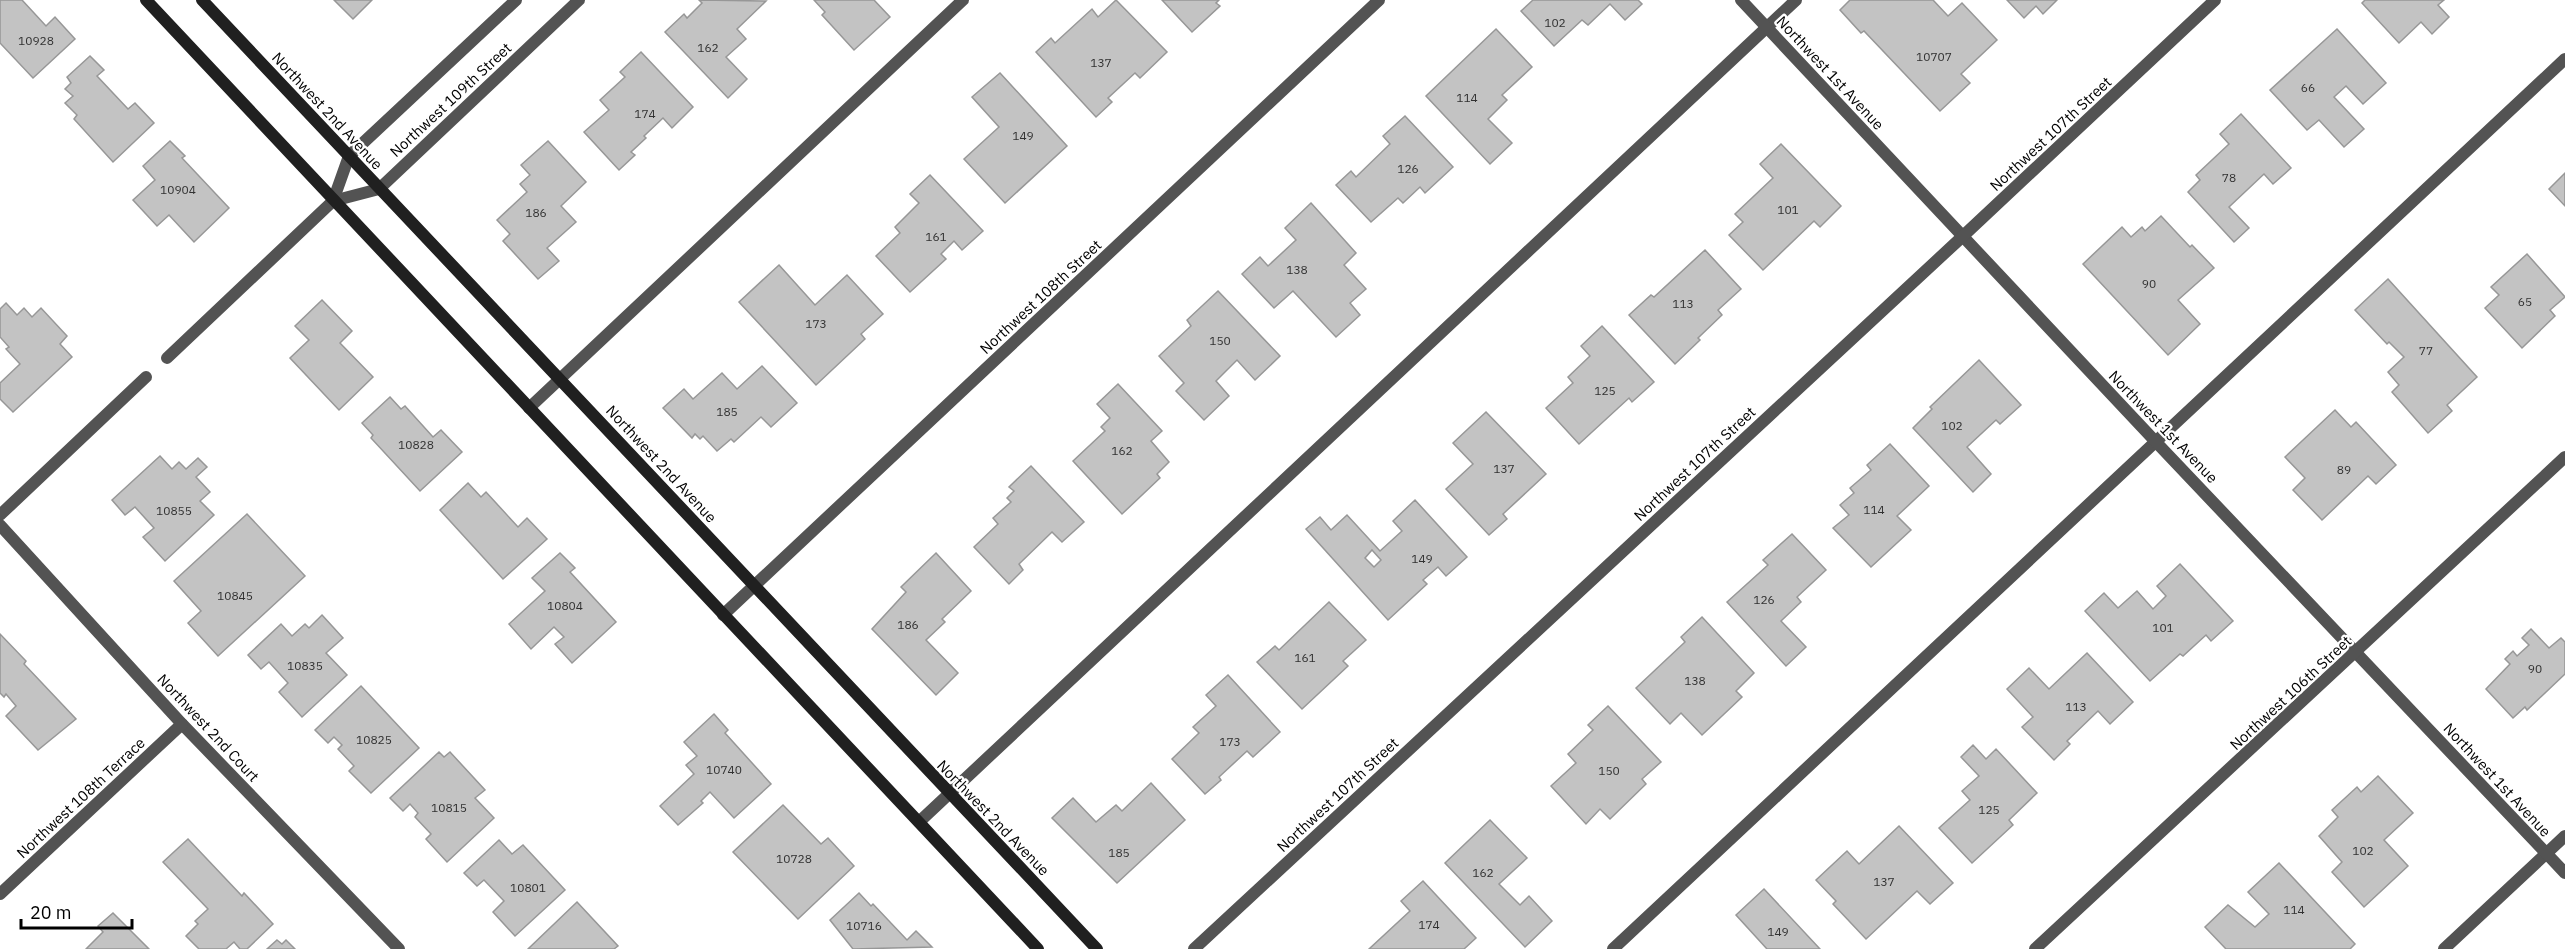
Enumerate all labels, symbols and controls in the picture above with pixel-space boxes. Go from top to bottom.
street label: Northwest 1st Avenue [1773,12,1888,134]
house number: 102 [1544,15,1566,30]
house number: 10928 [18,33,54,48]
street label: Northwest 109th Street [386,38,515,161]
house number: 162 [697,40,719,55]
street label: Northwest 2nd Avenue [268,48,387,173]
house number: 10707 [1916,49,1952,64]
house number: 137 [1090,55,1112,70]
street label: Northwest 107th Street [1986,72,2115,195]
house number: 66 [2301,80,2315,95]
house number: 114 [1456,90,1478,105]
house number: 174 [634,106,656,121]
house number: 149 [1012,128,1034,143]
house number: 126 [1397,161,1419,176]
house number: 78 [2222,170,2236,185]
house number: 10904 [160,182,196,197]
house number: 101 [1777,202,1799,217]
house number: 186 [525,205,547,220]
house number: 161 [925,229,947,244]
street label: Northwest 108th Street [976,235,1105,358]
house number: 138 [1286,262,1308,277]
house number: 90 [2142,276,2156,291]
house number: 65 [2518,294,2532,309]
house number: 113 [1672,296,1694,311]
house number: 173 [805,316,827,331]
house number: 150 [1209,333,1231,348]
house number: 77 [2419,343,2433,358]
street label: Northwest 1st Avenue [2105,366,2222,487]
house number: 125 [1594,383,1616,398]
street label: Northwest 2nd Avenue [602,401,721,526]
street label: Northwest 107th Street [1630,402,1759,525]
house number: 185 [716,404,738,419]
house number: 102 [1941,418,1963,433]
house number: 10828 [398,437,434,452]
house number: 162 [1111,443,1133,458]
house number: 137 [1493,461,1515,476]
house number: 89 [2337,462,2351,477]
house number: 114 [1863,502,1885,517]
house number: 10855 [156,503,192,518]
house number: 149 [1411,551,1433,566]
house number: 10845 [217,588,253,603]
house number: 126 [1753,592,1775,607]
house number: 10804 [547,598,583,613]
house number: 186 [897,617,919,632]
house number: 101 [2152,620,2174,635]
street label: Northwest 106th Street [2226,631,2355,754]
house number: 161 [1294,650,1316,665]
house number: 10835 [287,658,323,673]
house number: 90 [2528,661,2542,676]
street label: Northwest 2nd Court [153,670,263,786]
house number: 138 [1684,673,1706,688]
house number: 113 [2065,699,2087,714]
street label: Northwest 1st Avenue [2440,719,2555,841]
house number: 10825 [356,732,392,747]
street label: Northwest 108th Terrace [12,733,149,862]
street label: Northwest 107th Street [1273,733,1402,856]
house number: 173 [1219,734,1241,749]
street label: Northwest 2nd Avenue [933,756,1054,880]
house number: 10740 [706,762,742,777]
house number: 150 [1598,763,1620,778]
house number: 10815 [431,800,467,815]
house number: 125 [1978,802,2000,817]
house number: 102 [2352,843,2374,858]
house number: 185 [1108,845,1130,860]
house number: 10728 [776,851,812,866]
house number: 162 [1472,865,1494,880]
house number: 137 [1873,874,1895,889]
house number: 10801 [510,880,546,895]
scale bar [21,892,132,930]
text: 20 m [30,901,72,924]
house number: 114 [2283,902,2305,917]
house number: 174 [1418,917,1440,932]
house number: 10716 [846,918,882,933]
house number: 149 [1767,924,1789,939]

